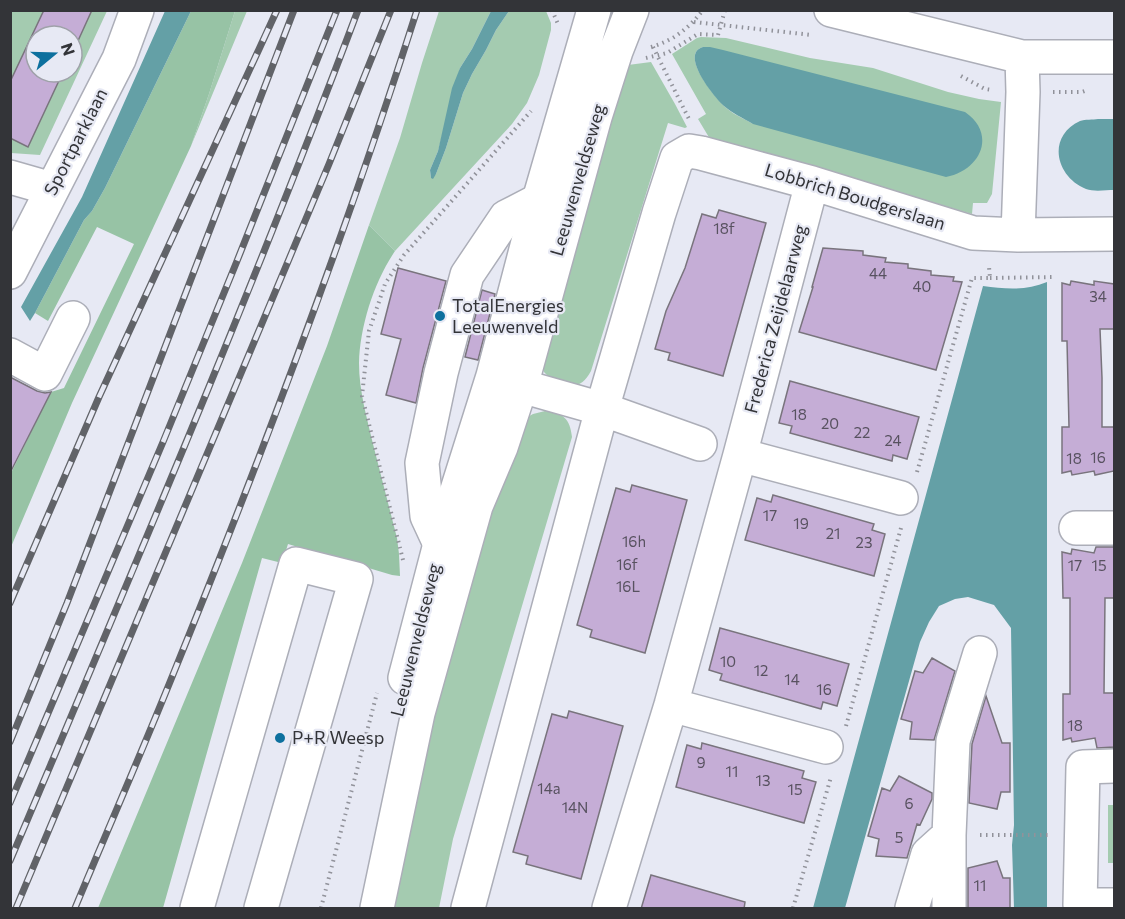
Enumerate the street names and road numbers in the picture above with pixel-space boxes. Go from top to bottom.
street label: Sportparklaan [39,84,112,199]
street label: Leeuwenveldseweg [545,101,609,258]
street label: Lobbrich Boudgerslaan [762,158,948,234]
street label: Frederica Zeijdelaarweg [739,222,811,416]
street label: Leeuwenveldseweg [385,561,445,719]

